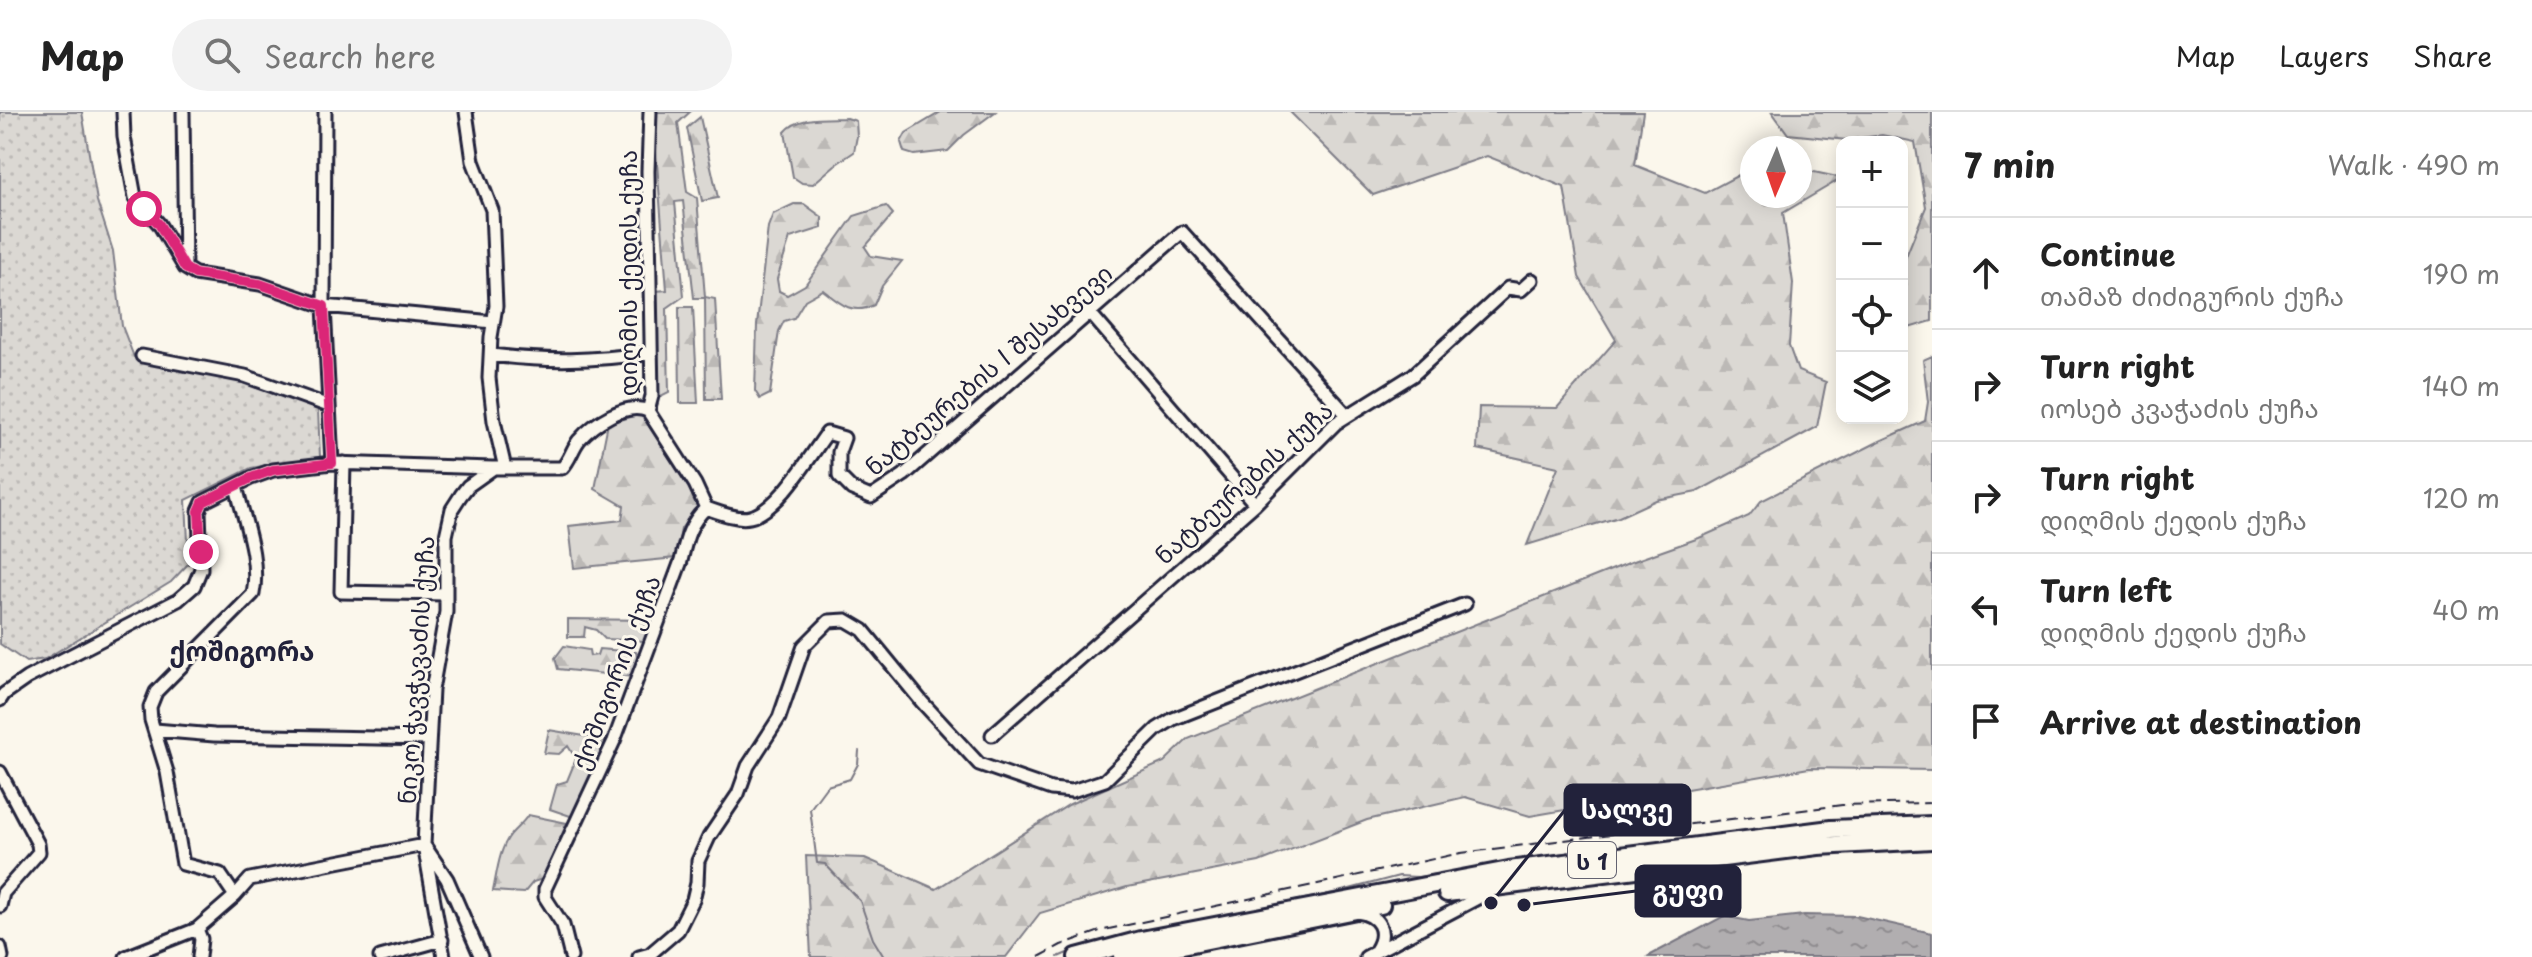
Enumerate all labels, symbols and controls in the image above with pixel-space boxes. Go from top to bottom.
search box [172,19,732,91]
text: Map [40,27,124,84]
icon: search [200,33,244,77]
text: Search here [264,33,436,78]
text: Map [2175,34,2235,77]
text: Layers [2279,34,2369,77]
text: Share [2413,34,2492,77]
north arrow [1740,136,1812,208]
map controls [1836,136,1908,424]
button: + [1836,136,1908,208]
text: 7 min [1964,138,2055,190]
text: Walk · 490 m [2328,145,2500,184]
street label: დიღმის ქედის ქუჩა [609,150,645,396]
route start [126,191,162,227]
button: − [1836,208,1908,280]
text: Continue [2040,231,2175,276]
icon: ahead [1964,251,2008,295]
text: 190 m [2423,254,2500,293]
street label: ნატბეურების I შესახვევი [857,255,1119,483]
text: თამაზ ძიძიგურის ქუჩა [2040,276,2344,315]
button: locate [1836,280,1908,352]
text: Turn right [2040,343,2195,388]
button: layers [1836,352,1908,424]
icon: right [1964,363,2008,407]
text: 140 m [2422,366,2500,405]
text: იოსებ კვაჭაძის ქუჩა [2040,388,2319,427]
street label: ნატბეურების ქუჩა [1146,392,1340,572]
text: Turn right [2040,455,2195,500]
icon: right [1964,475,2008,519]
text: 120 m [2423,478,2500,517]
text: დიღმის ქედის ქუჩა [2040,500,2307,539]
route end [183,534,219,570]
street label: ნიკო ჭავჭავაძის ქუჩა [388,535,442,805]
text: Turn left [2040,567,2172,612]
street label: ქოშიგორის ქუჩა [561,569,669,775]
icon: left [1964,587,2008,631]
text: 40 m [2432,590,2500,629]
text: დიღმის ქედის ქუჩა [2040,612,2307,651]
district label: ქოშიგორა [170,631,314,670]
icon: arrive [1964,699,2008,743]
text: Arrive at destination [2040,699,2362,744]
callout: სალვე [1565,785,1690,835]
text: სალვე [1581,789,1673,828]
road number: ს 1 [1568,842,1616,878]
callout: გუფი [1636,866,1740,916]
text: გუფი [1652,870,1724,909]

